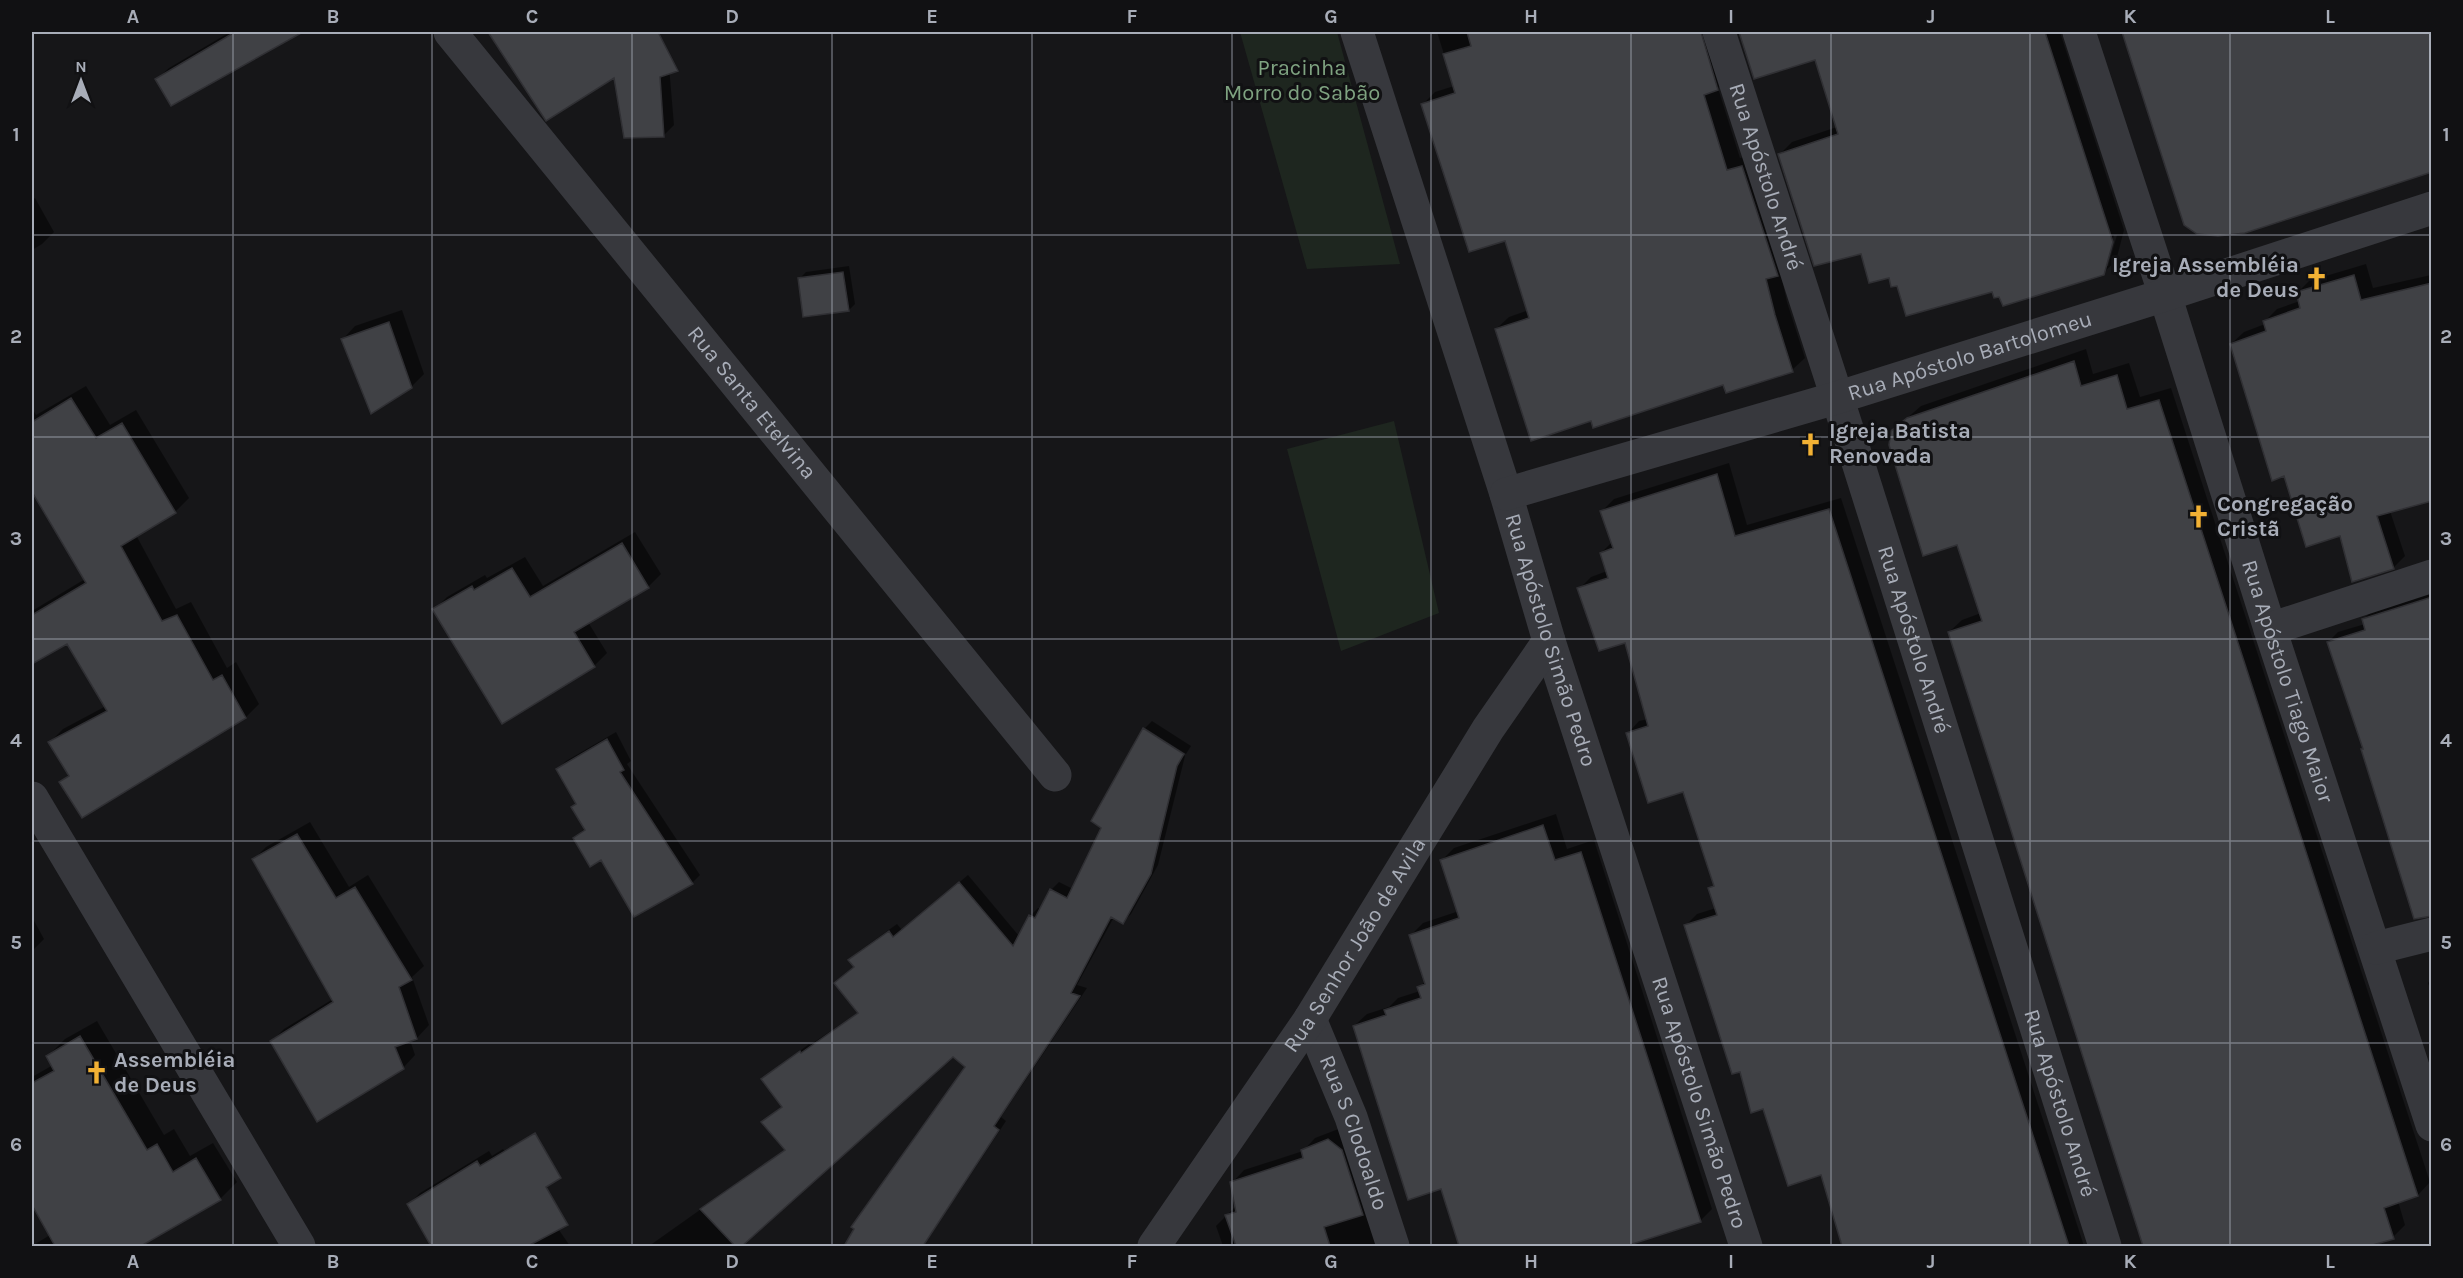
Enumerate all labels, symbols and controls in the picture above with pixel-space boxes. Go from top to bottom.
text: A [127,5,140,28]
text: B [327,5,339,28]
text: C [526,5,538,28]
text: D [725,5,739,28]
text: E [926,5,938,28]
text: F [1127,5,1138,28]
text: G [1324,5,1338,28]
text: H [1524,5,1538,28]
text: I [1728,5,1734,28]
text: J [1927,5,1935,28]
text: K [2123,5,2137,28]
text: L [2325,5,2335,28]
north arrow [51,51,111,111]
park label: Pracinha Morro do Sabão [1224,55,1380,106]
text: N [75,57,87,76]
street label: Rua Apóstolo André [1723,80,1808,274]
text: 1 [12,123,20,146]
text: 1 [2442,123,2450,146]
place label: Igreja Assembléia de Deus [2112,252,2299,303]
church icon: Igreja Assembléia de Deus [2304,265,2330,291]
street label: Rua Apóstolo Bartolomeu [1845,306,2095,407]
street label: Rua Santa Etelvina [682,321,822,484]
text: 2 [10,325,22,348]
text: 2 [2440,325,2452,348]
place label: Igreja Batista Renovada [1829,418,1971,469]
church icon: Igreja Batista Renovada [1798,431,1824,457]
place label: Congregação Cristã [2217,491,2353,542]
church icon: Congregação Cristã [2186,504,2212,530]
street label: Rua Apóstolo Simão Pedro [1499,510,1602,770]
text: 3 [10,527,22,550]
text: 3 [2440,527,2452,550]
street label: Rua Apóstolo André [1872,543,1956,737]
street label: Rua Apóstolo Tiago Maior [2236,557,2339,806]
text: 4 [10,729,22,752]
text: 4 [2440,729,2452,752]
street label: Rua Senhor João de Avila [1278,833,1431,1057]
text: 5 [10,931,22,954]
text: 5 [2440,931,2452,954]
street label: Rua Apóstolo Simão Pedro [1646,973,1752,1232]
street label: Rua Apóstolo André [2018,1006,2102,1200]
place label: Assembléia de Deus [114,1047,235,1098]
street label: Rua S Clodoaldo [1314,1051,1393,1213]
church icon: Assembléia de Deus [83,1060,109,1086]
text: 6 [10,1133,22,1156]
text: 6 [2440,1133,2452,1156]
text: A [127,1250,140,1273]
text: B [327,1250,339,1273]
text: C [526,1250,538,1273]
text: D [725,1250,739,1273]
text: E [926,1250,938,1273]
text: F [1127,1250,1138,1273]
text: G [1324,1250,1338,1273]
text: H [1524,1250,1538,1273]
text: I [1728,1250,1734,1273]
text: J [1927,1250,1935,1273]
text: K [2123,1250,2137,1273]
text: L [2325,1250,2335,1273]

